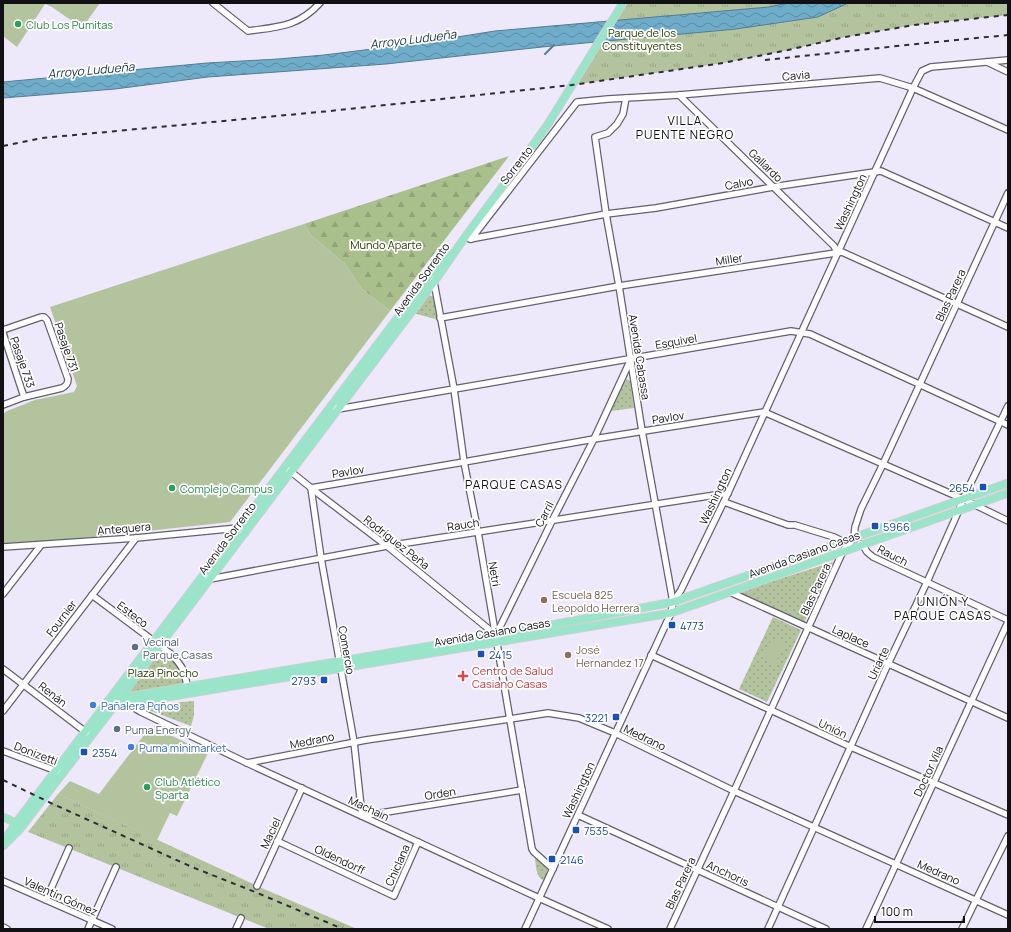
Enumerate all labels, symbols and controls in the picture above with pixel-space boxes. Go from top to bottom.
place label: Club Los Pumitas [26,17,113,32]
marker: Club Los Pumitas [13,19,23,29]
water label: Arroyo Ludueña [369,25,458,53]
park label: Parque de los Constituyentes [602,25,682,53]
water label: Arroyo Ludueña [47,58,136,82]
street label: Cavia [781,66,811,84]
district label: VILLA PUENTE NEGRO [636,112,734,143]
street label: Sorrento [496,142,536,187]
street label: Gallardo [746,145,787,185]
street label: Washington [830,171,870,233]
street label: Calvo [724,173,755,193]
park label: Mundo Aparte [350,237,422,252]
street label: Avenida Sorrento [389,239,453,318]
street label: Miller [714,249,744,269]
street label: Blas Parera [931,266,969,324]
street label: Avenida Cabassa [626,313,654,401]
street label: Pasaje 731 [51,320,83,374]
street label: Esquivel [654,330,698,352]
street label: Pasaje 733 [7,334,39,390]
street label: Pavlov [651,407,686,427]
street label: Pavlov [331,461,366,481]
street label: Washington [695,465,735,527]
district label: PARQUE CASAS [465,476,563,493]
place label: 2654 [949,480,975,495]
place label: Complejo Campus [180,481,273,496]
marker: 2654 [978,482,988,492]
marker: Complejo Campus [167,483,177,493]
street label: Avenida Sorrento [195,498,259,577]
street label: Carril [531,499,557,529]
street label: Rodríguez Peña [361,512,433,572]
street label: Rauch [446,514,480,534]
street label: Antequera [97,518,151,538]
place label: 5966 [883,519,910,534]
marker: 5966 [870,521,880,531]
street label: Avenida Casiano Casas [746,527,862,581]
street label: Rauch [875,541,911,569]
street label: Netri [485,560,505,588]
street label: Blas Parera [796,560,834,618]
place label: Escuela 825 Leopoldo Herrera [552,587,639,615]
district label: UNIÓN Y PARQUE CASAS [894,593,992,624]
marker: Escuela 825 Leopoldo Herrera [539,595,549,605]
street label: Fournier [42,597,80,639]
street label: Esteco [114,597,152,631]
street label: Avenida Casiano Casas [433,614,551,650]
place label: 4773 [680,618,704,633]
marker: 4773 [667,620,677,630]
street label: Laplace [830,621,873,651]
street label: Comercio [335,625,359,676]
place label: Vecinal Parque Casas [143,634,213,662]
marker: Vecinal Parque Casas [130,642,140,652]
place label: José Hernandez 17 [576,642,644,670]
street label: Uriarte [864,643,892,682]
place label: 2415 [489,647,512,662]
marker: 2415 [476,649,486,659]
marker: José Hernandez 17 [563,650,573,660]
place label: Centro de Salud Casiano Casas [472,663,553,691]
park label: Plaza Pinocho [128,665,199,680]
marker: Centro de Salud Casiano Casas [457,670,469,682]
place label: 2793 [291,673,316,688]
marker: 2793 [319,675,329,685]
street label: Renán [36,678,70,710]
place label: Pañalera Pqños [101,698,179,713]
marker: Pañalera Pqños [88,700,98,710]
place label: 3221 [585,710,608,725]
marker: 3221 [611,712,621,722]
street label: Unión [816,715,850,741]
street label: Medrano [621,720,669,754]
place label: Puma Energy [125,722,191,737]
marker: Puma Energy [112,724,122,734]
street label: Medrano [288,728,336,752]
street label: Donizetti [12,738,60,768]
place label: Puma minimarket [139,740,226,755]
marker: Puma minimarket [126,742,136,752]
street label: Doctor Vila [910,743,946,799]
place label: 2354 [92,745,117,760]
marker: 2354 [79,747,89,757]
street label: Washington [558,759,598,821]
place label: Club Atlético Sparta [155,774,221,802]
marker: Club Atlético Sparta [142,782,152,792]
street label: Orden [423,783,457,803]
street label: Machain [346,792,392,824]
street label: Maciel [256,815,284,851]
place label: 7535 [584,823,608,838]
marker: 7535 [571,825,581,835]
street label: Oldendorff [312,841,368,878]
street label: Chiclana [381,842,413,888]
place label: 2146 [560,852,584,867]
marker: 2146 [547,854,557,864]
street label: Blas Parera [661,854,699,912]
street label: Medrano [915,856,963,888]
street label: Anchoris [704,857,752,889]
street label: Valentín Gómez [22,873,100,919]
scale bar [875,898,964,924]
text: 100 m [881,903,913,920]

